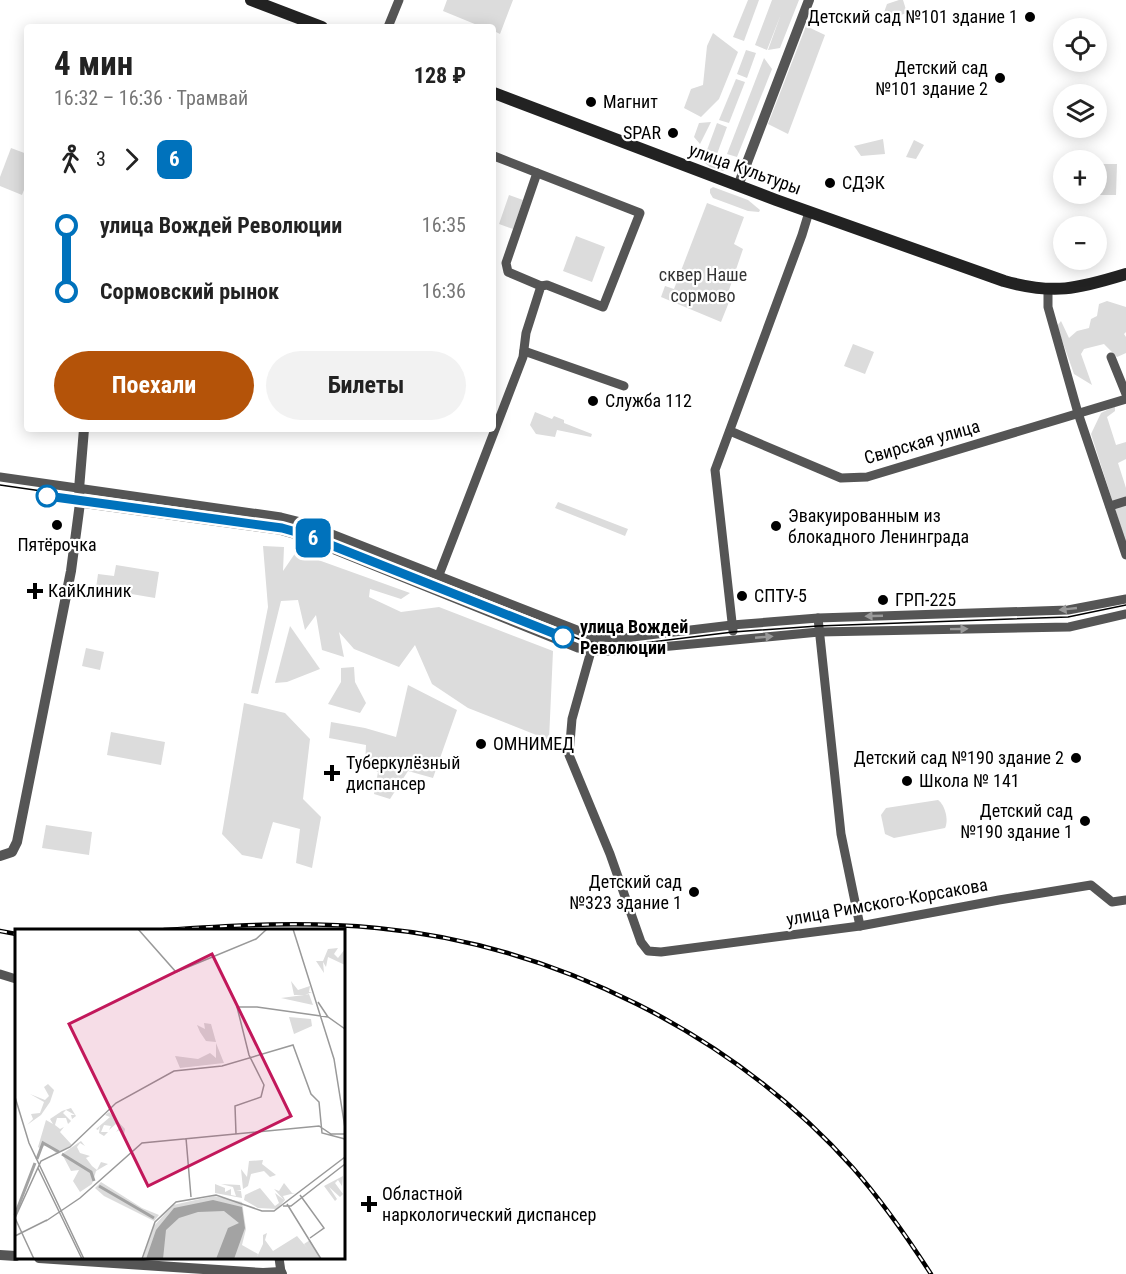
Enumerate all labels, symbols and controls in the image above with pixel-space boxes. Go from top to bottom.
place label: Детский сад №101 здание 1 [808,6,1018,27]
marker: Детский сад №101 здание 1 [1023,10,1037,24]
map controls [1053,18,1107,270]
button: locate [1053,18,1107,72]
text: 4 мин [54,44,133,83]
place label: Детский сад №101 здание 2 [875,57,988,99]
text: 128 ₽ [414,63,466,88]
marker: Детский сад №101 здание 2 [993,71,1007,85]
button: layers [1053,84,1107,138]
text: 16:32 – 16:36 · Трамвай [54,86,248,110]
place label: Магнит [603,91,658,112]
marker: Магнит [584,95,598,109]
place label: SPAR [623,122,661,143]
marker: SPAR [666,126,680,140]
street label: улица Культуры [686,138,804,199]
icon: walk [54,143,87,176]
icon: forward [115,143,148,176]
text: 3 [96,147,106,171]
text: 6 [169,147,180,171]
button: + [1053,150,1107,204]
place label: СДЭК [842,172,885,193]
marker: СДЭК [823,176,837,190]
text: улица Вождей Революции [100,213,342,238]
text: 16:35 [422,213,466,237]
button: − [1053,216,1107,270]
park label: сквер Наше сормово [659,264,747,306]
text: Сормовский рынок [100,279,279,304]
text: 16:36 [422,279,466,303]
button: Поехали [54,351,254,420]
button: Билеты [266,351,466,420]
place label: Служба 112 [605,390,692,411]
marker: Служба 112 [586,394,600,408]
street label: Свирская улица [862,415,982,468]
unlabelled marker [36,485,58,507]
place label: Эвакуированным из блокадного Ленинграда [788,505,969,547]
marker: Пятёрочка [50,518,64,532]
line badge: 6 [294,518,332,558]
marker: Эвакуированным из блокадного Ленинграда [769,519,783,533]
text: 6 [308,526,318,550]
place label: Пятёрочка [17,534,97,555]
place label: КайКлиник [48,580,132,601]
marker: КайКлиник [26,582,44,600]
place label: СПТУ-5 [754,585,807,606]
marker: СПТУ-5 [735,589,749,603]
place label: ГРП-225 [895,589,956,610]
marker: ГРП-225 [876,593,890,607]
one-way arrow [1059,604,1078,614]
one-way arrow [864,612,883,621]
place label: улица Вождей Революции [580,616,688,658]
one-way arrow [950,624,969,634]
marker: улица Вождей Революции [552,626,574,648]
one-way arrow [755,632,774,642]
place label: ОМНИМЕД [493,733,574,754]
marker: ОМНИМЕД [474,737,488,751]
place label: Детский сад №190 здание 2 [854,747,1064,768]
marker: Детский сад №190 здание 2 [1069,751,1083,765]
place label: Туберкулёзный диспансер [346,752,460,794]
marker: Туберкулёзный диспансер [323,764,341,782]
place label: Школа № 141 [919,770,1020,791]
marker: Школа № 141 [900,774,914,788]
place label: Детский сад №190 здание 1 [960,800,1073,842]
marker: Детский сад №190 здание 1 [1078,814,1092,828]
place label: Детский сад №323 здание 1 [569,871,682,913]
street label: улица Римского-Корсакова [785,873,989,930]
marker: Детский сад №323 здание 1 [687,885,701,899]
inset map [15,929,345,1259]
place label: Областной наркологический диспансер [382,1183,596,1225]
marker: Областной наркологический диспансер [360,1195,378,1213]

